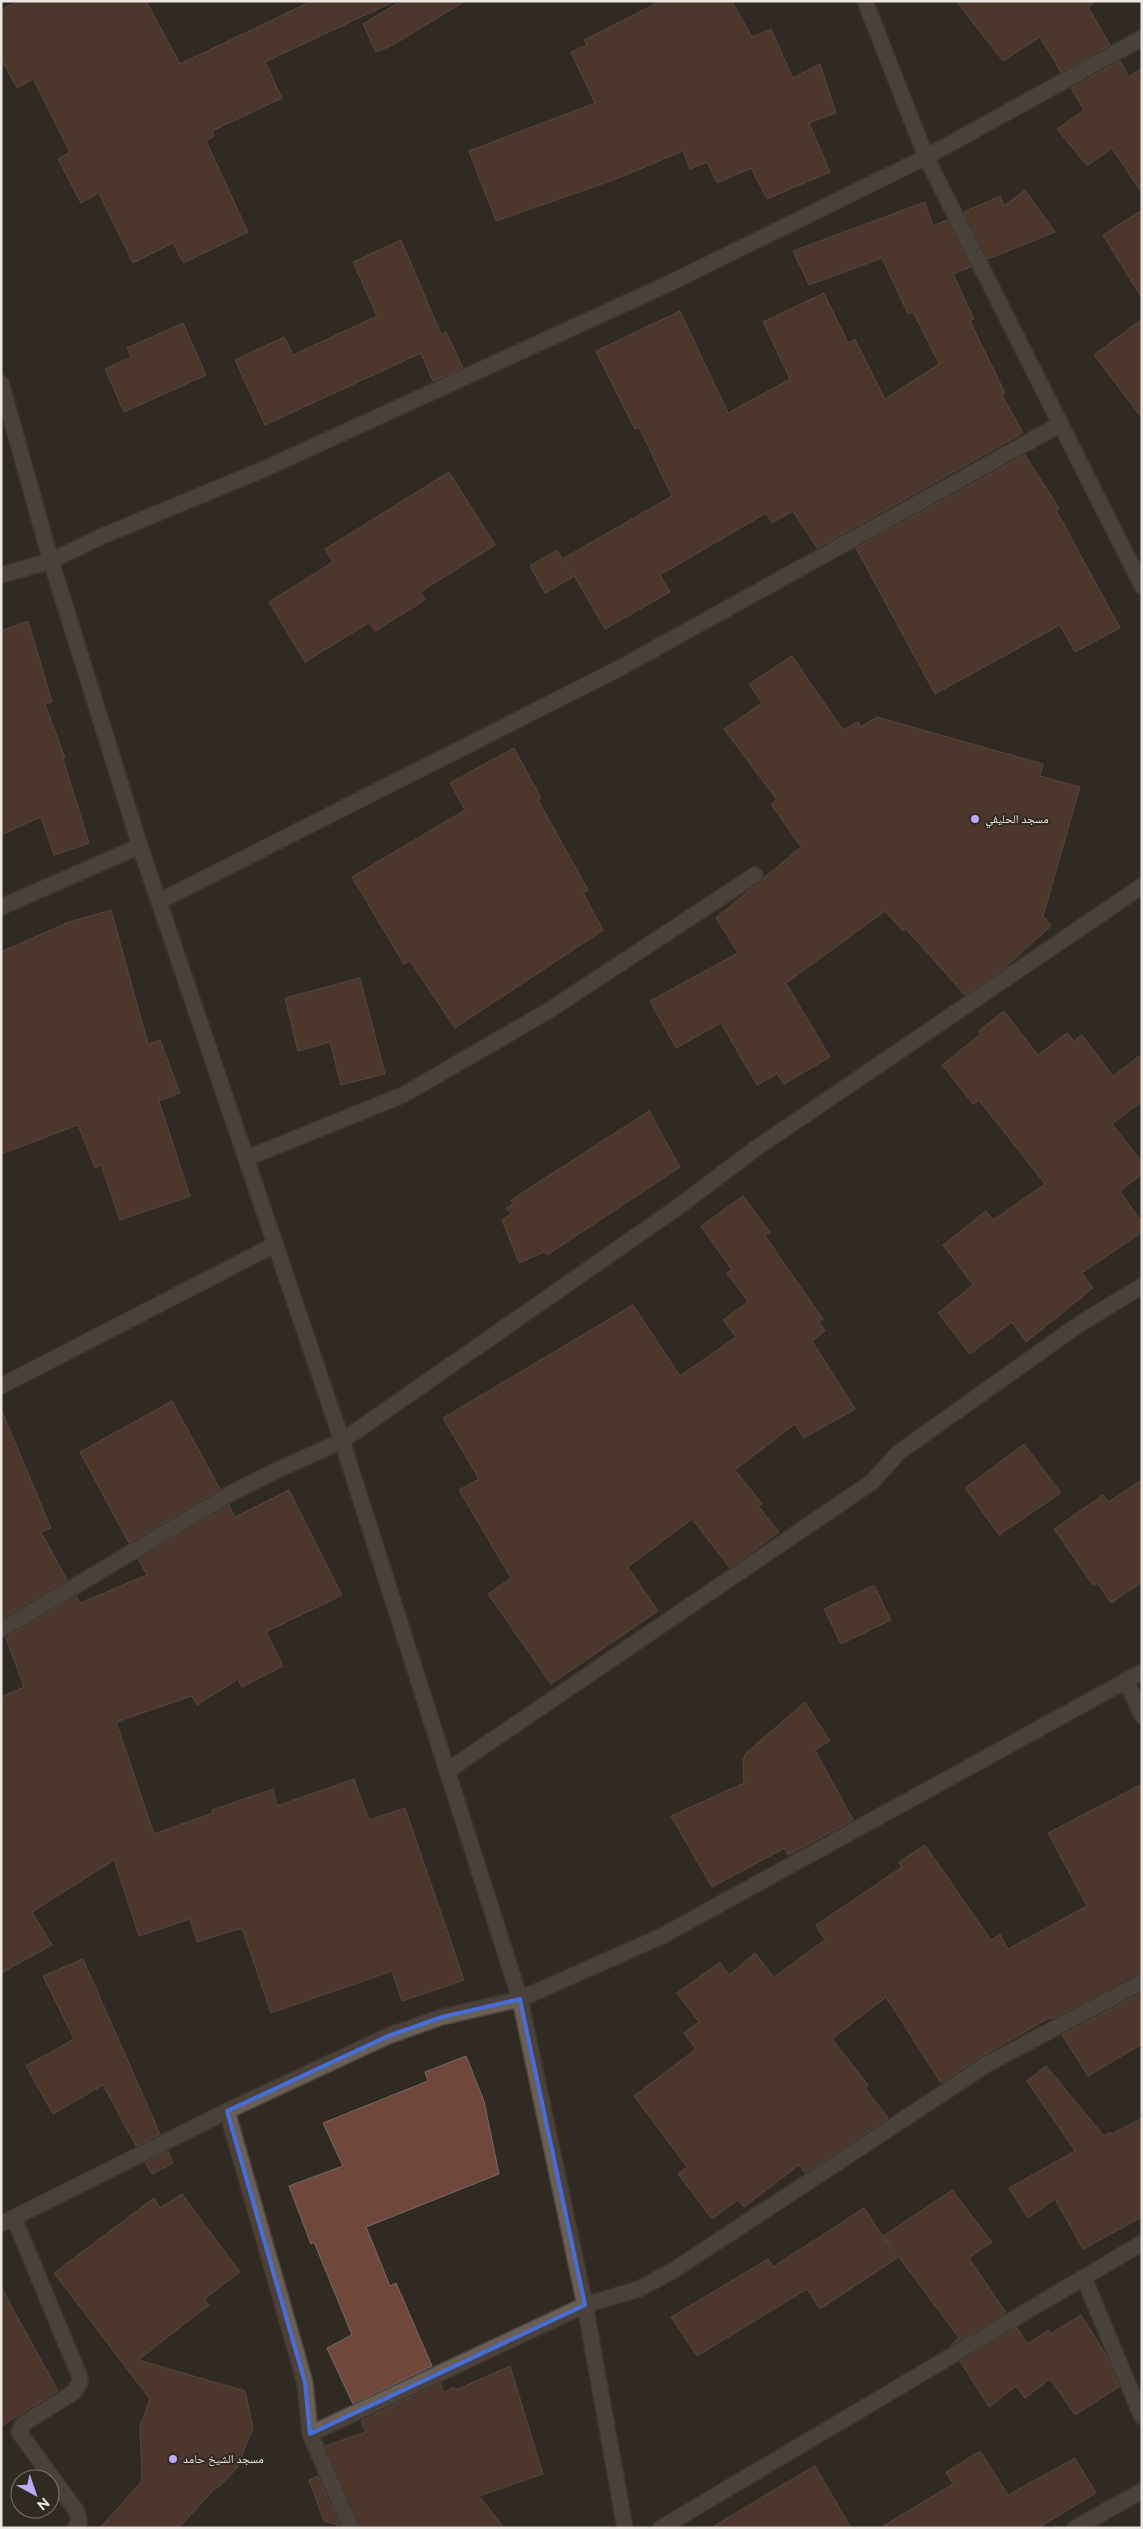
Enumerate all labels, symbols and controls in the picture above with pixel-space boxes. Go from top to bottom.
place label: مسجد الحليفي [985,812,1049,829]
marker: مسجد الحليفي [969,813,981,825]
place label: مسجد الشيخ حامد [183,2452,264,2466]
marker: مسجد الشيخ حامد [167,2453,179,2465]
north arrow [10,2469,60,2519]
text: N [34,2494,53,2514]

